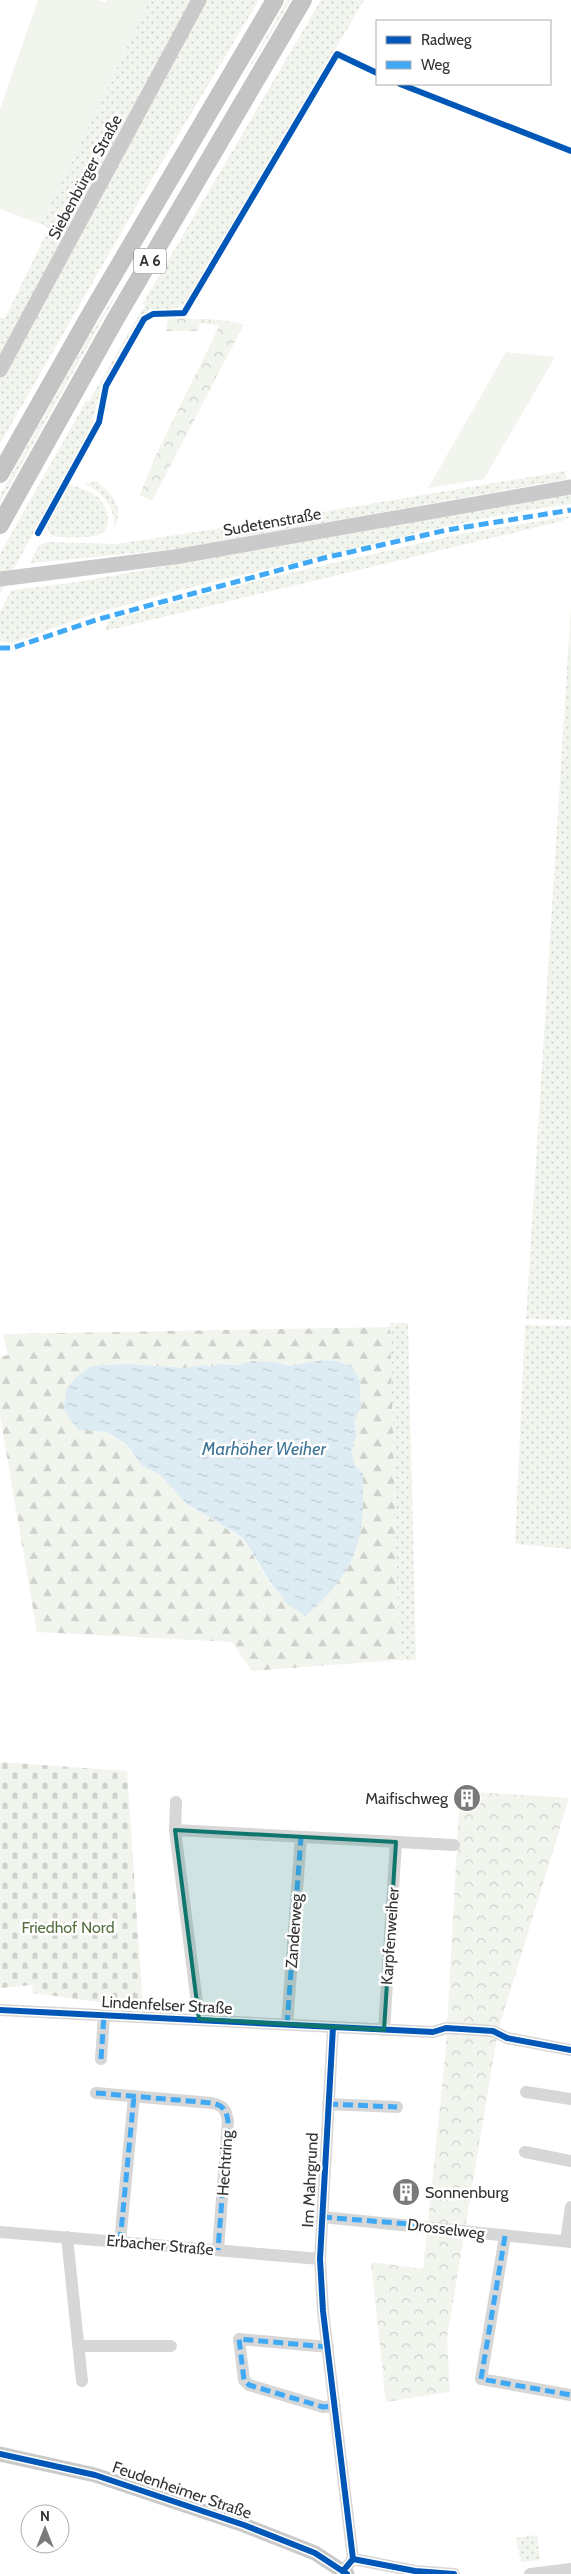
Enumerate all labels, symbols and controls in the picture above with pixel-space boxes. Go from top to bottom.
legend [376,20,551,85]
text: Radweg [421,31,472,49]
text: Weg [421,56,450,74]
street label: Siebenbürger Straße [44,111,126,243]
road number: A 6 [134,248,166,274]
street label: Sudetenstraße [222,504,322,540]
water label: Marhöher Weiher [201,1438,327,1460]
building icon: Maifischweg [452,1783,482,1813]
place label: Maifischweg [365,1789,449,1808]
street label: Karpfenweiher [377,1886,403,1985]
street label: Zanderweg [282,1892,306,1969]
park label: Friedhof Nord [21,1918,115,1937]
street label: Lindenfelser Straße [101,1992,233,2018]
street label: Hechtring [213,2128,237,2196]
street label: Im Mahrgrund [298,2132,322,2228]
building icon: Sonnenburg [391,2177,421,2207]
place label: Sonnenburg [425,2183,509,2202]
street label: Drosselweg [406,2215,487,2243]
street label: Erbacher Straße [106,2231,214,2259]
street label: Feudenheimer Straße [110,2457,254,2523]
north arrow [20,2504,70,2554]
text: N [40,2507,50,2525]

